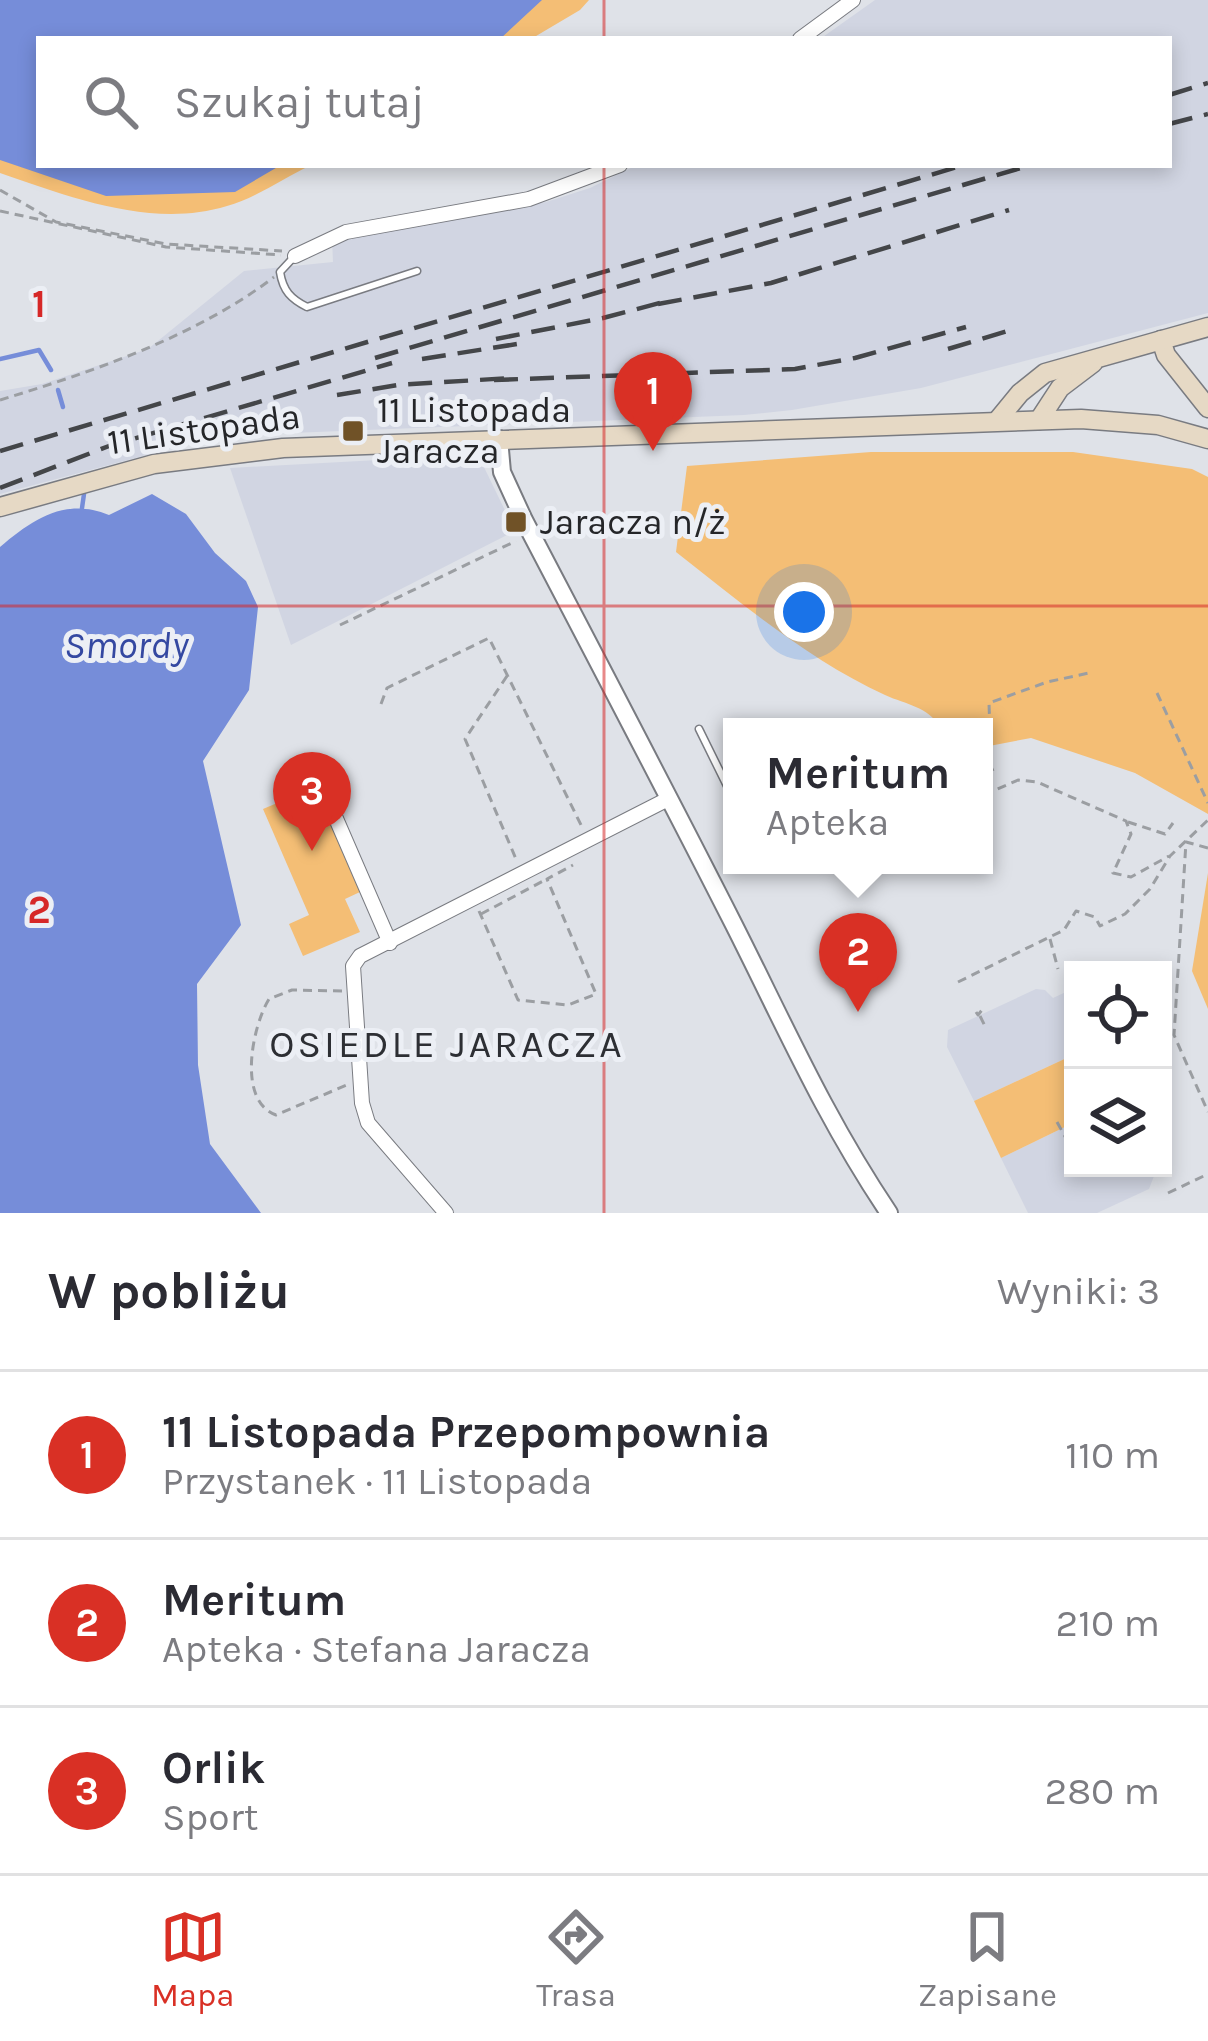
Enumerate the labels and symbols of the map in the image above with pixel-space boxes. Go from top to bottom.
text: 1 [32,281,46,327]
pin: 1 [614,352,692,451]
place label: 11 Listopada Jaracza [377,389,571,472]
street label: 11 Listopada [105,395,303,463]
marker: 11 Listopada Jaracza [340,418,366,444]
place label: Jaracza n/ż [540,501,726,543]
marker: Jaracza n/ż [503,509,529,535]
your location [774,582,834,642]
water label: Smordy [64,622,189,668]
pin: 3 [273,752,351,851]
text: 2 [27,887,51,933]
pin: 2 [819,913,897,1012]
district label: OSIEDLE JARACZA [269,1021,625,1067]

